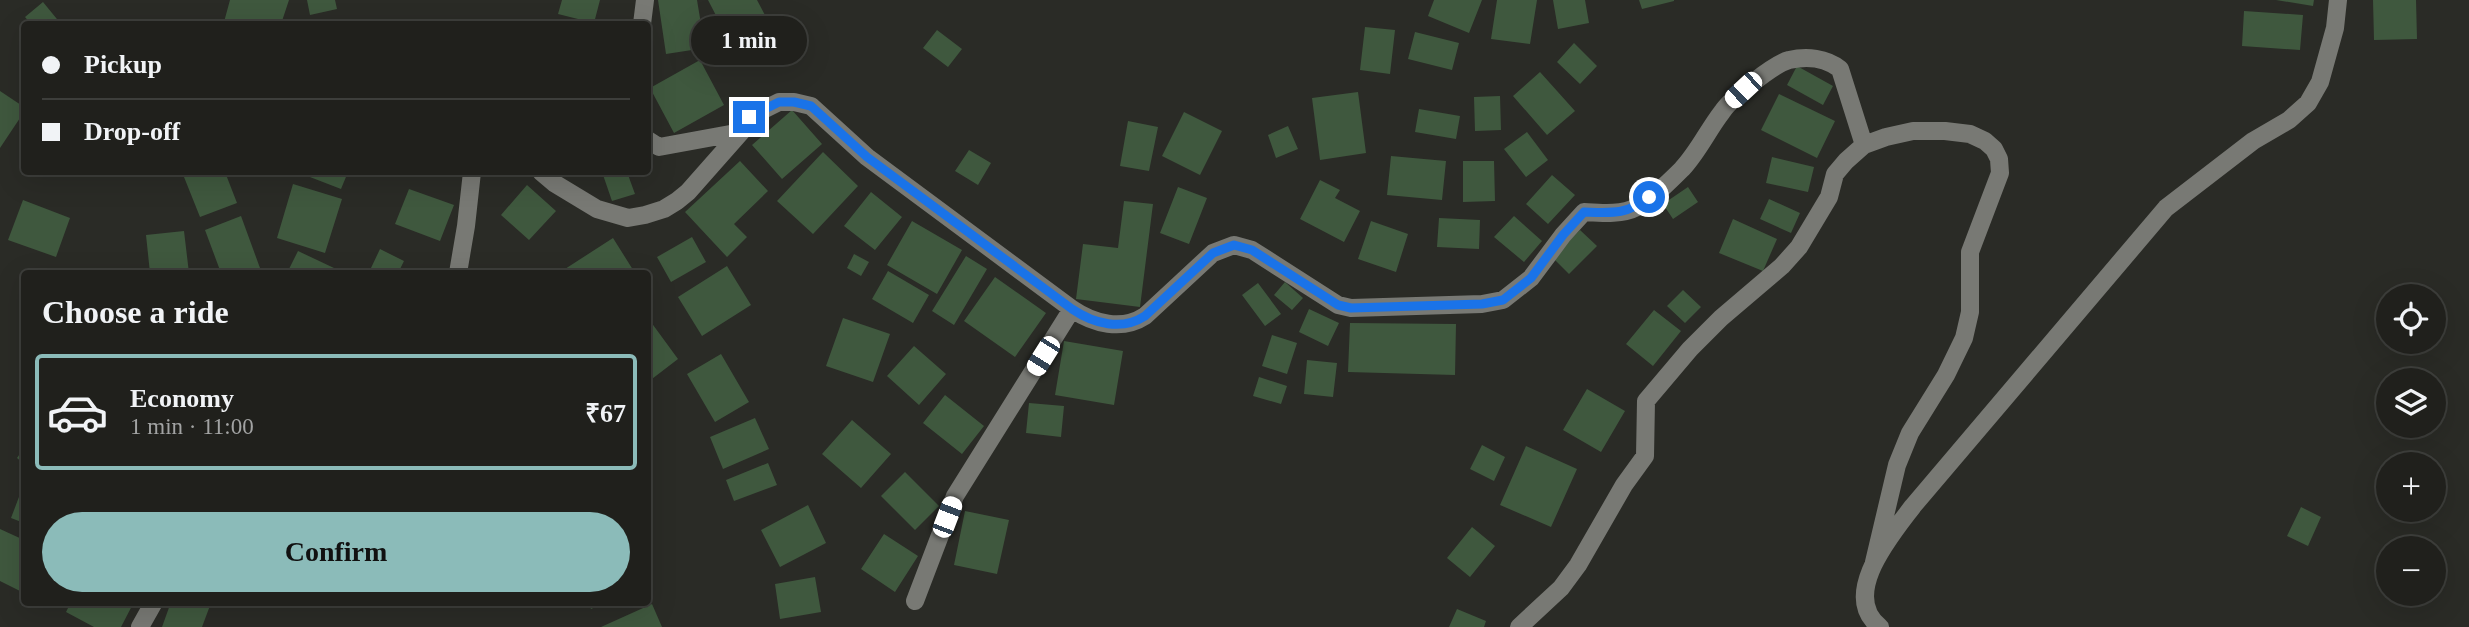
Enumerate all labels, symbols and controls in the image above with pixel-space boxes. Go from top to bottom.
callout: 1 min [691,16,807,64]
text: 1 min [721,28,777,53]
text: Pickup [84,50,162,79]
car [1721,68,1766,112]
route end [733,101,765,133]
text: Drop-off [84,117,180,146]
route start [1633,181,1665,213]
map controls [2376,284,2446,606]
button: locate [2376,284,2446,354]
text: Choose a ride [42,294,229,330]
car [1023,333,1064,379]
button: layers [2376,368,2446,438]
icon: car [46,381,109,444]
text: Economy [130,384,234,413]
text: ₹67 [585,399,626,428]
text: 1 min · 11:00 [130,414,254,439]
button: + [2376,452,2446,522]
car [930,494,965,540]
button: Confirm [42,512,630,592]
button: − [2376,536,2446,606]

